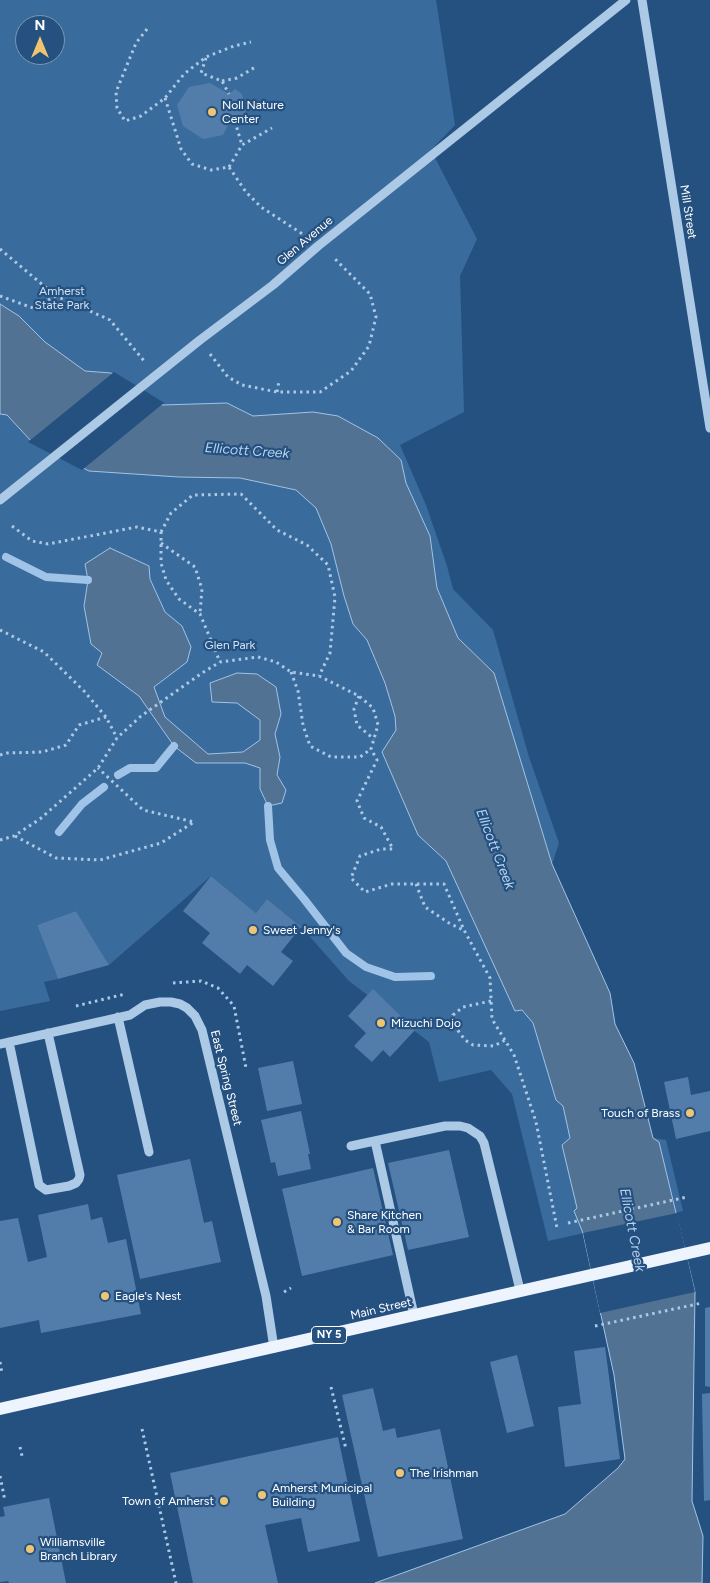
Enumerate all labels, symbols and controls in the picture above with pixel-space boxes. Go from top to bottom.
north arrow [15,15,65,65]
text: N [35,17,45,34]
place label: Noll Nature Center [222,98,284,126]
marker: Noll Nature Center [206,106,218,118]
street label: Mill Street [677,184,699,240]
street label: Glen Avenue [274,213,336,269]
park label: Amherst State Park [35,284,89,312]
water label: Ellicott Creek [204,440,290,462]
park label: Glen Park [205,638,255,652]
water label: Ellicott Creek [472,806,518,892]
place label: Sweet Jenny's [263,923,341,937]
marker: Sweet Jenny's [247,924,259,936]
place label: Mizuchi Dojo [391,1016,461,1030]
marker: Mizuchi Dojo [375,1017,387,1029]
street label: East Spring Street [207,1029,245,1127]
place label: Touch of Brass [601,1106,680,1120]
marker: Touch of Brass [684,1107,696,1119]
water label: Ellicott Creek [616,1187,648,1273]
place label: Share Kitchen & Bar Room [347,1208,422,1236]
marker: Share Kitchen & Bar Room [331,1216,343,1228]
place label: Eagle's Nest [115,1289,181,1303]
marker: Eagle's Nest [99,1290,111,1302]
street label: Main Street [349,1295,413,1323]
road number: NY 5 [312,1326,346,1344]
place label: The Irishman [410,1466,478,1480]
marker: The Irishman [394,1467,406,1479]
place label: Amherst Municipal Building [272,1481,372,1509]
marker: Amherst Municipal Building [256,1489,268,1501]
place label: Town of Amherst [122,1494,214,1508]
marker: Town of Amherst [218,1495,230,1507]
place label: Williamsville Branch Library [40,1535,117,1563]
marker: Williamsville Branch Library [24,1543,36,1555]

